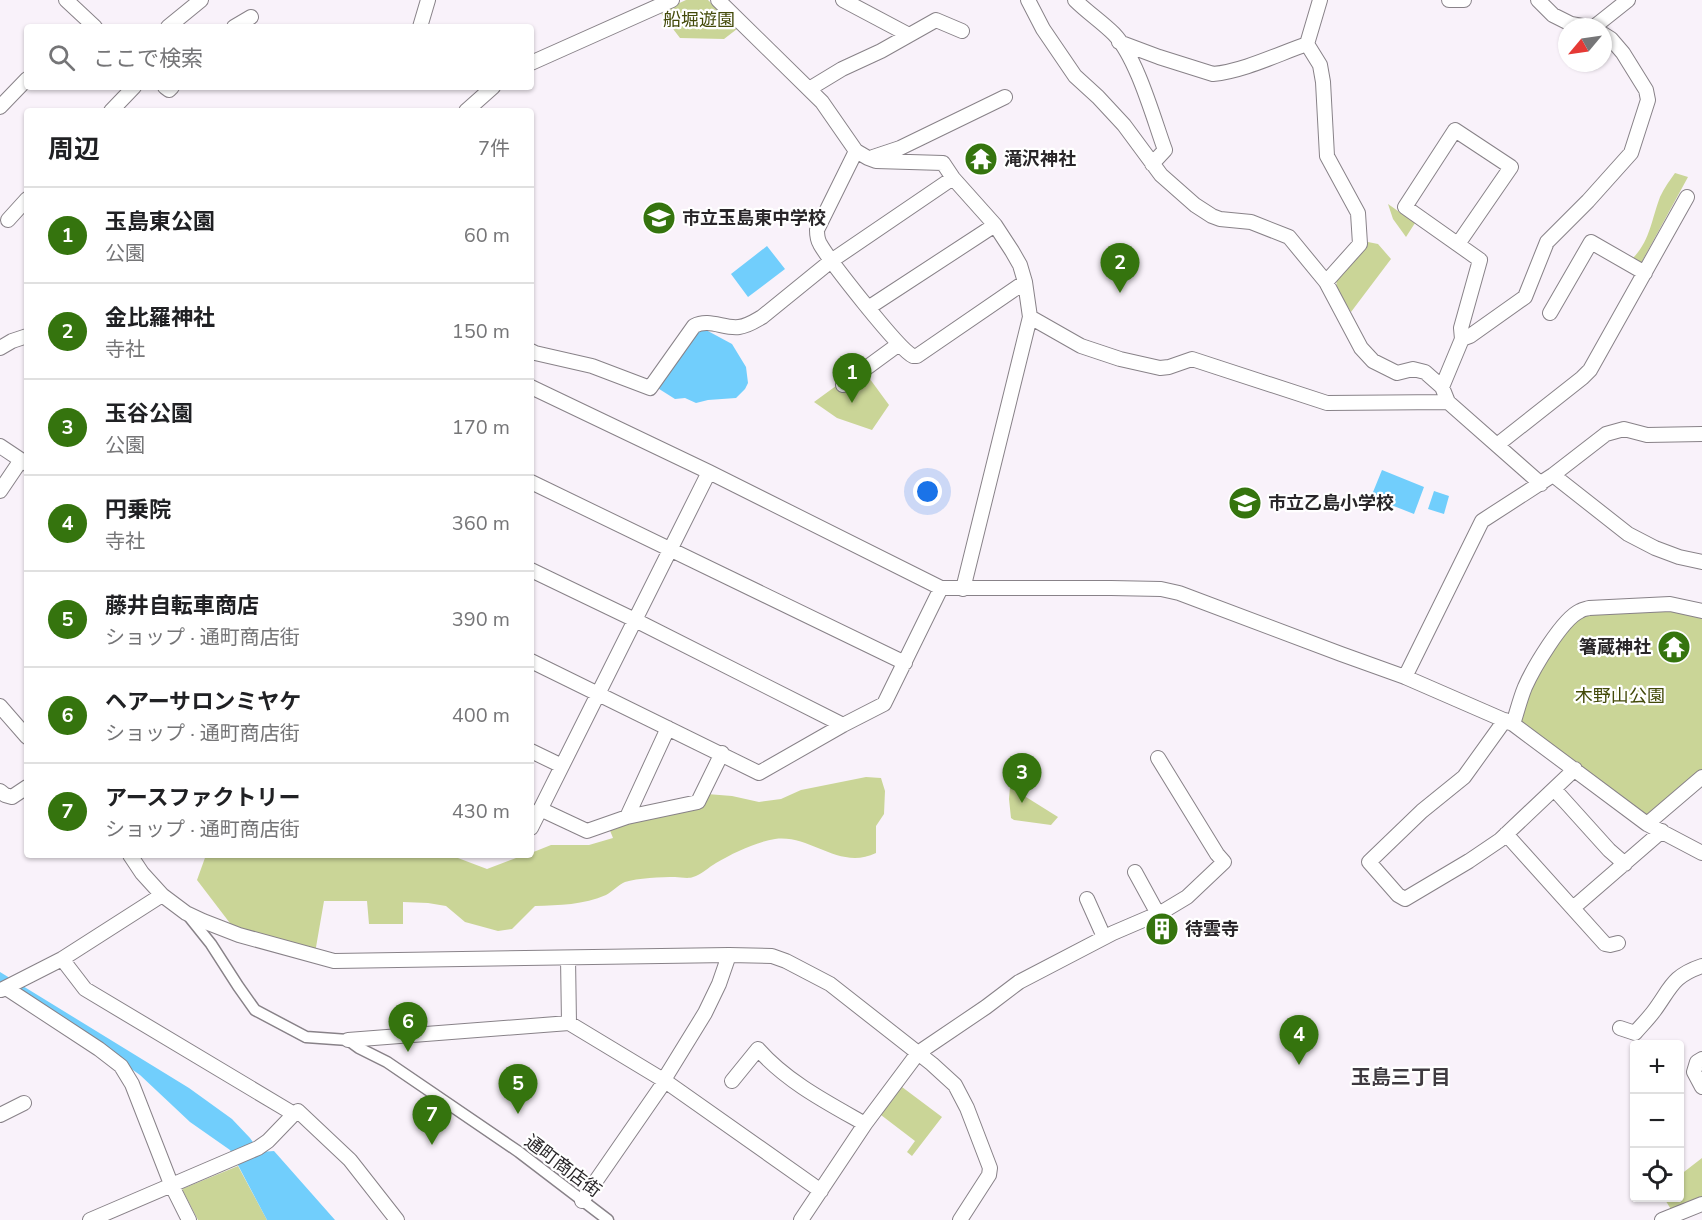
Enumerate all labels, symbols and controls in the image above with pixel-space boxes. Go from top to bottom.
park label: 船堀遊園 [663,8,735,32]
north arrow [1558,18,1612,72]
search box [24,24,534,90]
icon: search [45,41,78,74]
text: ここで検索 [93,44,203,74]
text: 周辺 [48,132,100,167]
text: 7件 [478,135,510,162]
temple icon: 滝沢神社 [963,141,999,177]
place label: 滝沢神社 [1004,147,1076,171]
school or university icon: 市立玉島東中学校 [641,200,677,236]
place label: 市立玉島東中学校 [682,206,826,230]
text: 玉島東公園 [105,207,215,237]
text: 1 [62,222,74,249]
text: 60 m [464,222,510,249]
text: 公園 [105,240,145,267]
pin: 2 [1100,244,1140,293]
text: 金比羅神社 [105,303,215,333]
text: 2 [62,318,74,345]
text: 150 m [452,318,510,345]
text: 寺社 [105,336,145,363]
pin: 1 [832,354,872,403]
text: 玉谷公園 [105,399,193,429]
text: 3 [62,414,74,441]
text: 170 m [452,414,510,441]
text: 公園 [105,432,145,459]
your location [913,477,942,506]
school or university icon: 市立乙島小学校 [1227,485,1263,521]
place label: 市立乙島小学校 [1268,491,1394,515]
text: 円乗院 [105,495,171,525]
text: 4 [62,510,74,537]
text: 360 m [452,510,510,537]
text: 寺社 [105,528,145,555]
text: 藤井自転車商店 [105,591,259,621]
text: 5 [62,606,74,633]
text: 390 m [452,606,510,633]
text: ショップ · 通町商店街 [105,624,300,651]
temple icon: 箸蔵神社 [1656,629,1692,665]
place label: 箸蔵神社 [1579,635,1651,659]
park label: 木野山公園 [1575,684,1665,708]
text: ヘアーサロンミヤケ [105,687,301,717]
text: 6 [62,702,74,729]
text: 400 m [452,702,510,729]
text: ショップ · 通町商店街 [105,720,300,747]
pin: 3 [1002,754,1042,803]
text: アースファクトリー [105,783,301,813]
text: 7 [62,798,74,825]
text: 430 m [452,798,510,825]
text: ショップ · 通町商店街 [105,816,300,843]
building icon: 待雲寺 [1144,911,1180,947]
place label: 待雲寺 [1185,917,1239,941]
pin: 6 [388,1002,428,1052]
pin: 4 [1280,1016,1318,1065]
map controls [1630,1040,1684,1202]
button: + [1630,1040,1684,1094]
pin: 5 [498,1064,538,1114]
district label: 玉島三丁目 [1351,1064,1451,1091]
button: − [1630,1094,1684,1148]
pin: 7 [412,1096,452,1145]
street label: 通町商店街 [520,1129,606,1203]
button: locate [1630,1148,1684,1202]

